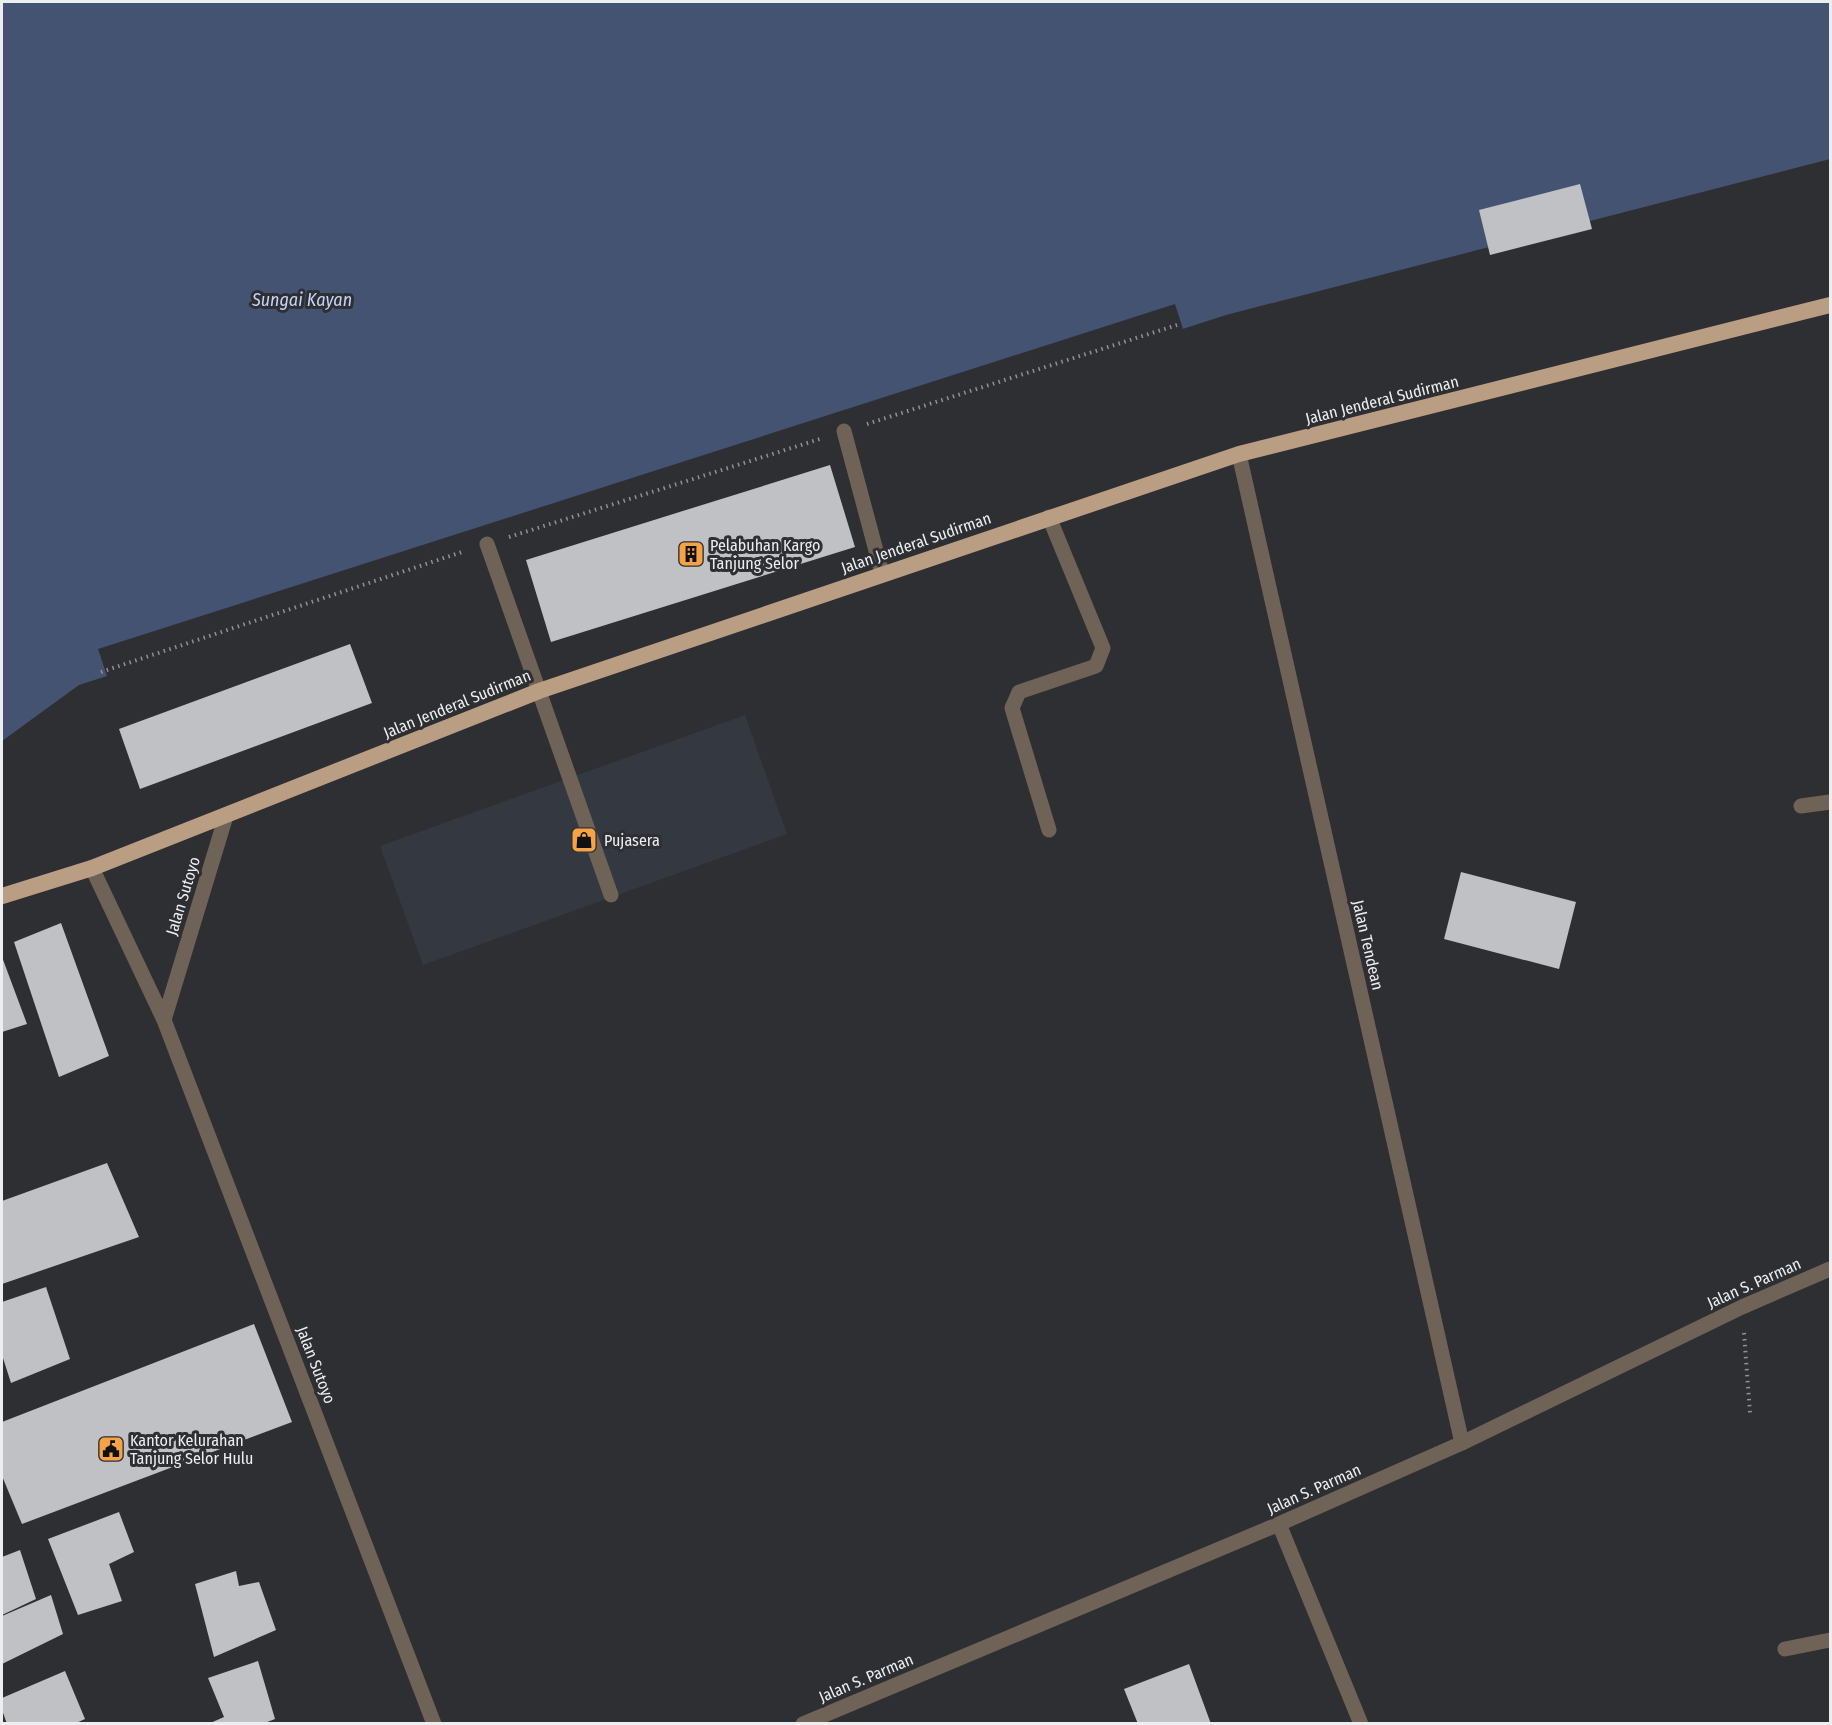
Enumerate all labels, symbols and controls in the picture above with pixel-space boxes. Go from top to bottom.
water label: Sungai Kayan [251,289,352,311]
street label: Jalan Jenderal Sudirman [1303,372,1461,428]
street label: Jalan Jenderal Sudirman [839,508,993,578]
place label: Pelabuhan Kargo Tanjung Selor [710,536,820,573]
building icon: Pelabuhan Kargo Tanjung Selor [676,539,706,569]
street label: Jalan Jenderal Sudirman [381,666,533,742]
shop icon: Pujasera [569,825,599,855]
place label: Pujasera [604,831,660,850]
street label: Jalan Sutoyo [162,854,204,938]
street label: Jalan Tendean [1348,898,1388,992]
street label: Jalan S. Parman [1704,1254,1804,1312]
street label: Jalan Sutoyo [293,1324,339,1406]
place label: Kantor Kelurahan Tanjung Selor Hulu [130,1431,253,1468]
public building icon: Kantor Kelurahan Tanjung Selor Hulu [96,1434,126,1464]
street label: Jalan S. Parman [1264,1460,1364,1518]
street label: Jalan S. Parman [816,1650,916,1706]

